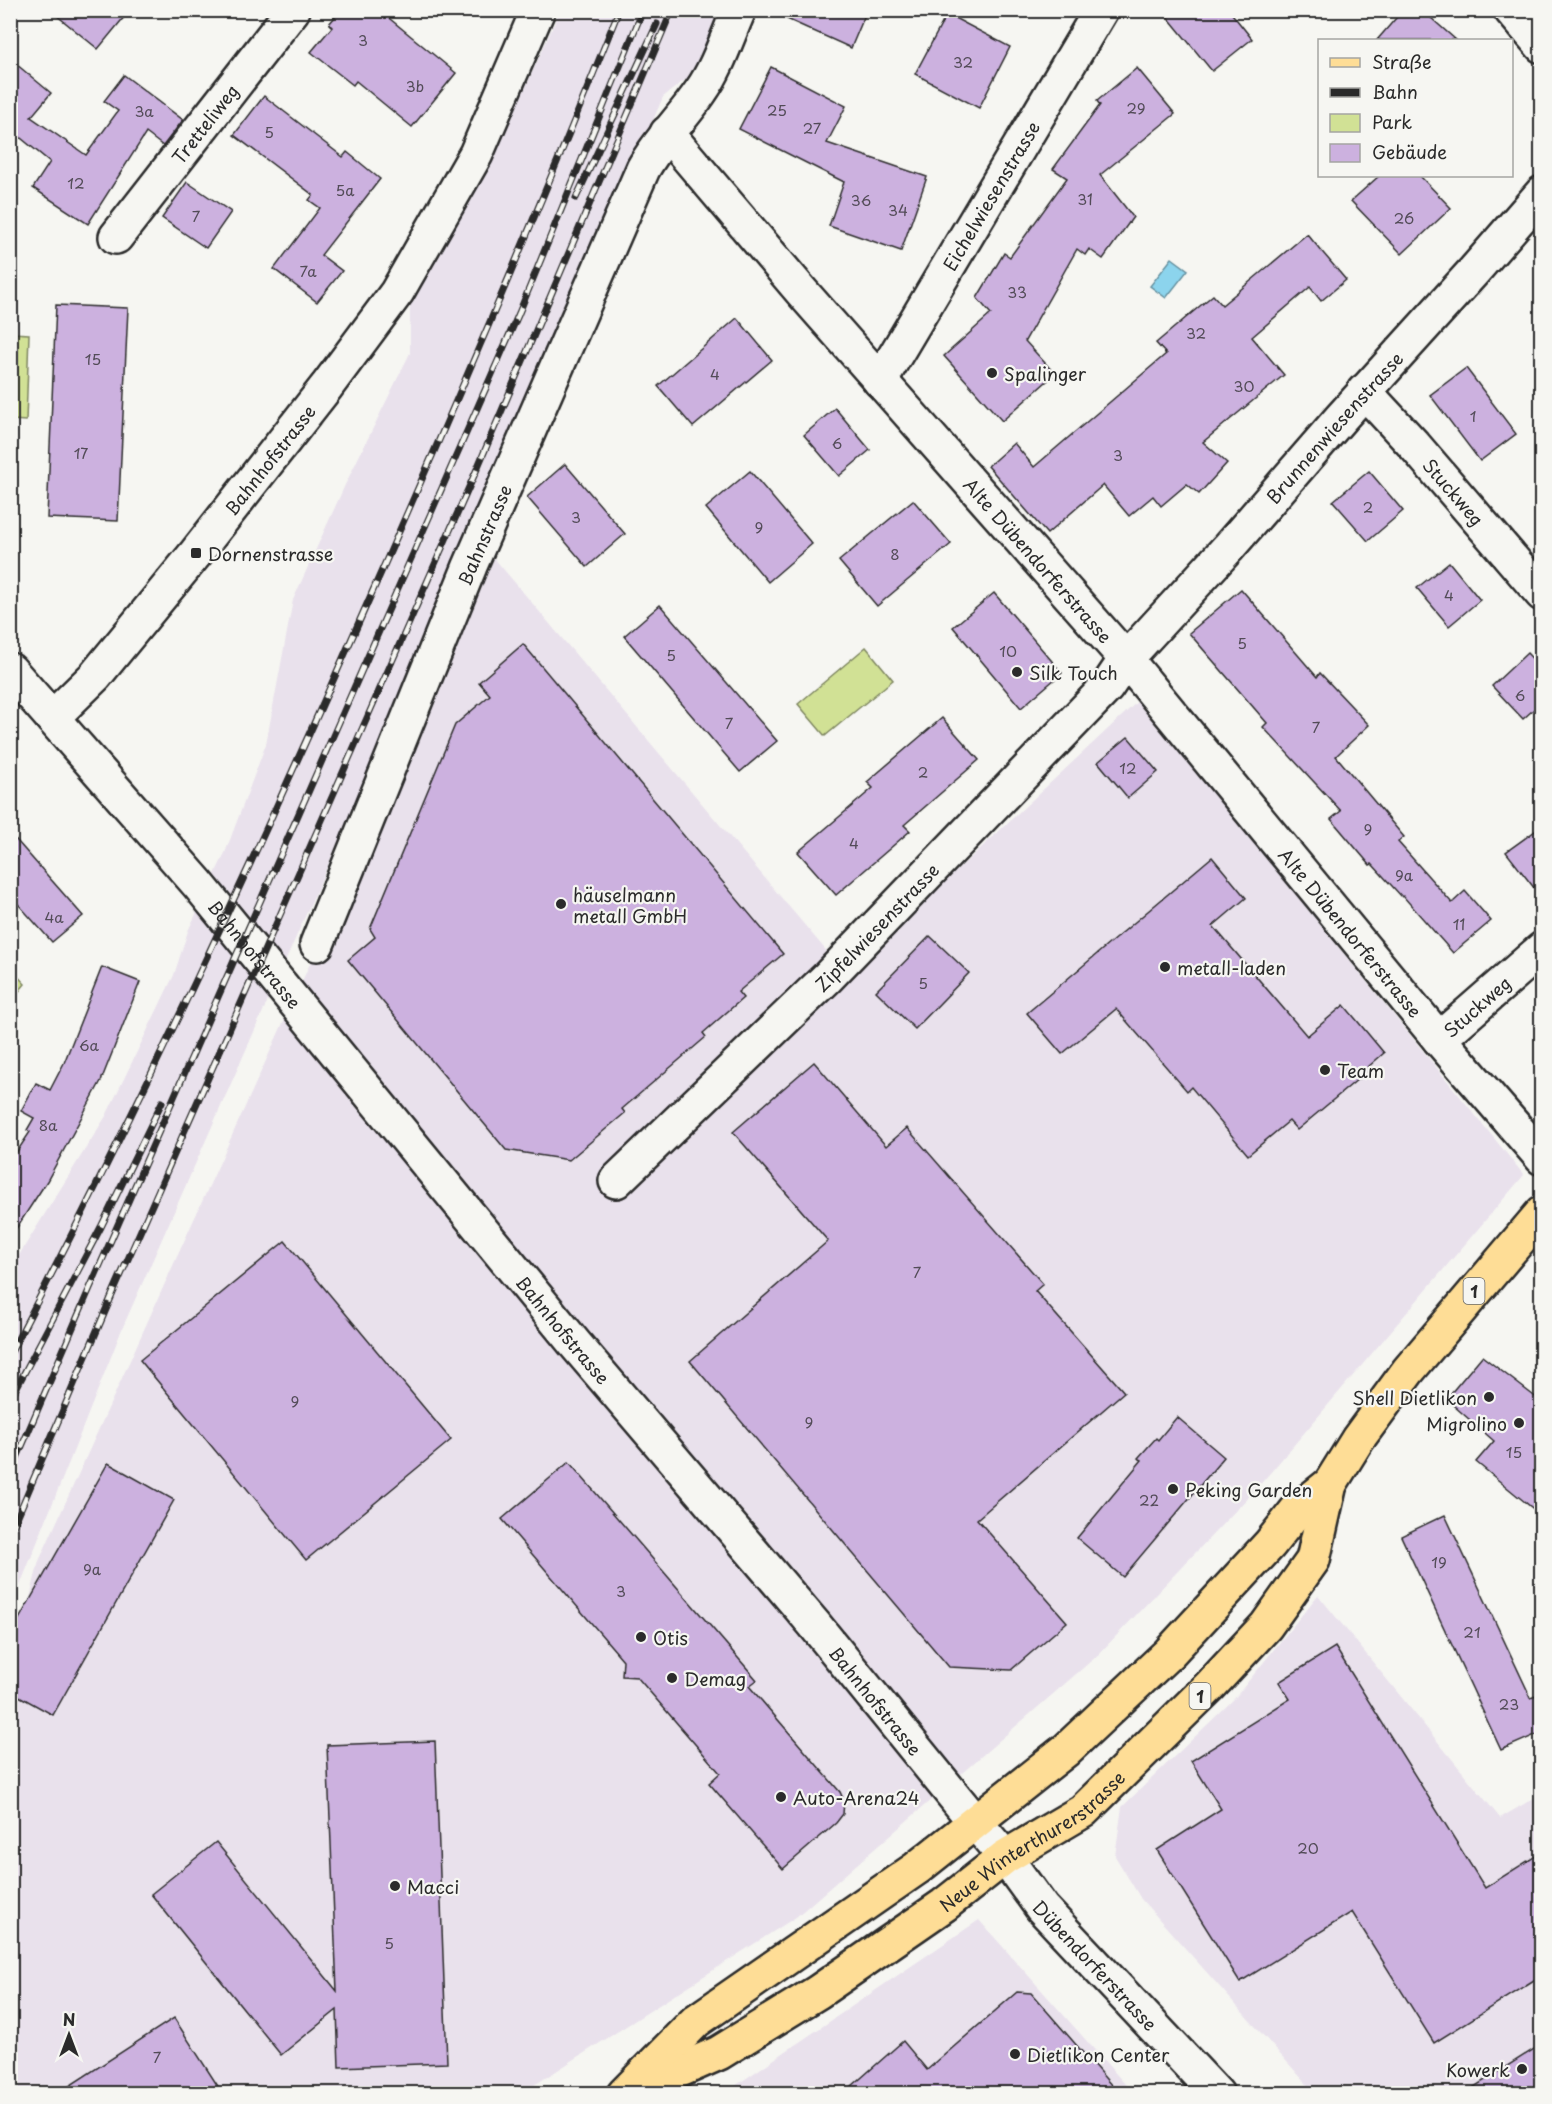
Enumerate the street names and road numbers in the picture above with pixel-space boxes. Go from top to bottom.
street label: Tretteliweg [165,78,244,169]
street label: Eichelwiesenstrasse [935,116,1046,275]
street label: Brunnenwiesenstrasse [1259,345,1409,509]
street label: Bahnhofstrasse [217,398,321,521]
street label: Stuckweg [1417,452,1491,531]
street label: Alte Dübendorferstrasse [958,471,1119,649]
street label: Bahnstrasse [450,480,518,589]
street label: Alte Dübendorferstrasse [1273,842,1429,1023]
street label: Zipfelwiesenstrasse [808,857,945,997]
street label: Bahnhofstrasse [202,893,308,1014]
street label: Stuckweg [1437,969,1516,1043]
street label: Bahnhofstrasse [510,1269,617,1390]
road number: 1 [1464,1278,1484,1304]
street label: Bahnhofstrasse [823,1640,929,1761]
road number: 1 [1190,1683,1210,1709]
street label: Neue Winterthurerstrasse [933,1764,1130,1918]
street label: Dübendorferstrasse [1027,1893,1164,2036]

